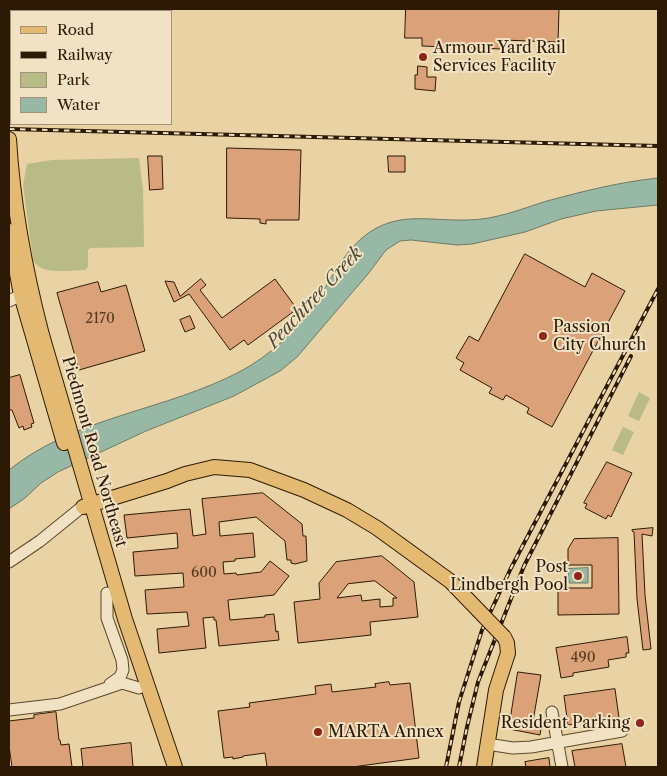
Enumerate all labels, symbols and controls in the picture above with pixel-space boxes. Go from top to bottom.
legend [10,10,172,125]
text: Road [57,20,94,39]
place label: Armour Yard Rail Services Facility [433,38,566,76]
text: Railway [57,45,113,64]
marker: Armour Yard Rail Services Facility [417,51,429,63]
text: Park [57,70,90,89]
text: Water [57,95,100,114]
water label: Peachtree Creek [263,243,367,353]
house number: 2170 [85,311,115,327]
place label: Passion City Church [553,317,646,355]
marker: Passion City Church [537,330,549,342]
street label: Piedmont Road Northeast [58,354,130,550]
place label: Post Lindbergh Pool [450,557,568,595]
house number: 600 [191,565,217,581]
marker: Post Lindbergh Pool [572,570,584,582]
house number: 490 [570,650,596,666]
place label: Resident Parking [501,713,630,733]
marker: Resident Parking [634,717,646,729]
place label: MARTA Annex [328,722,444,742]
marker: MARTA Annex [312,726,324,738]

